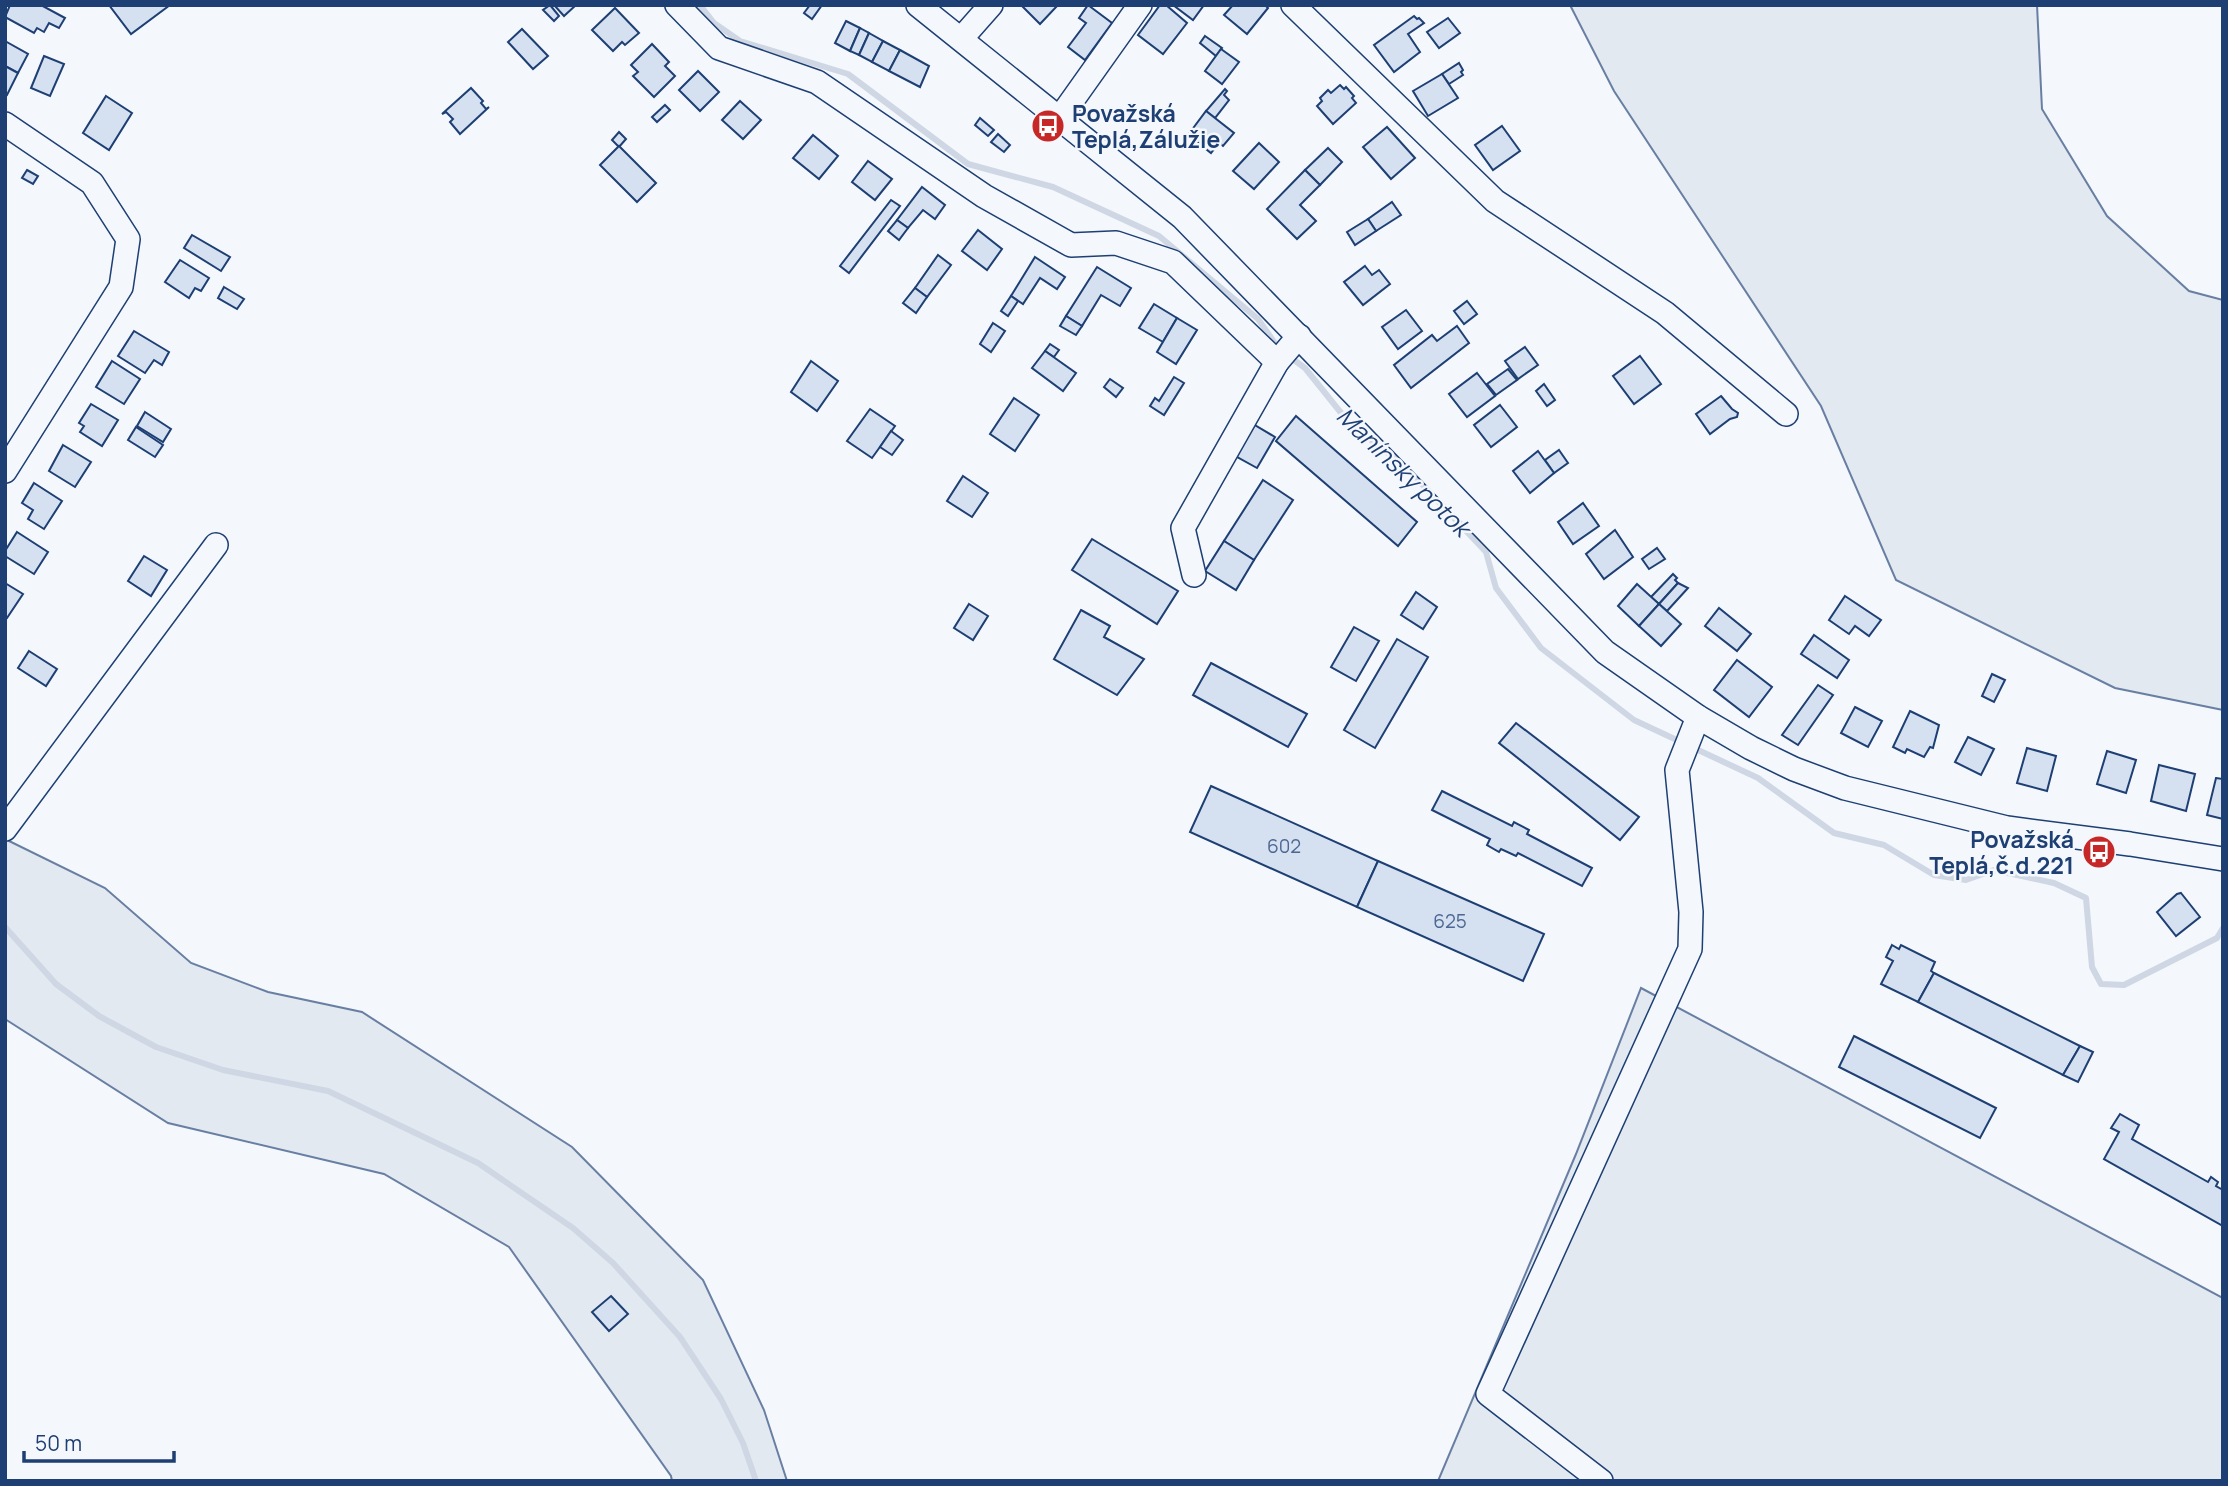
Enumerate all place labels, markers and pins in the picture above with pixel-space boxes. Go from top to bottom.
place label: Považská Teplá,Zálužie [1072,97,1221,155]
bus stop icon: Považská Teplá,Zálužie [1029,107,1067,145]
place label: Považská Teplá,č.d.221 [1929,823,2074,881]
bus stop icon: Považská Teplá,č.d.221 [2080,833,2118,871]

